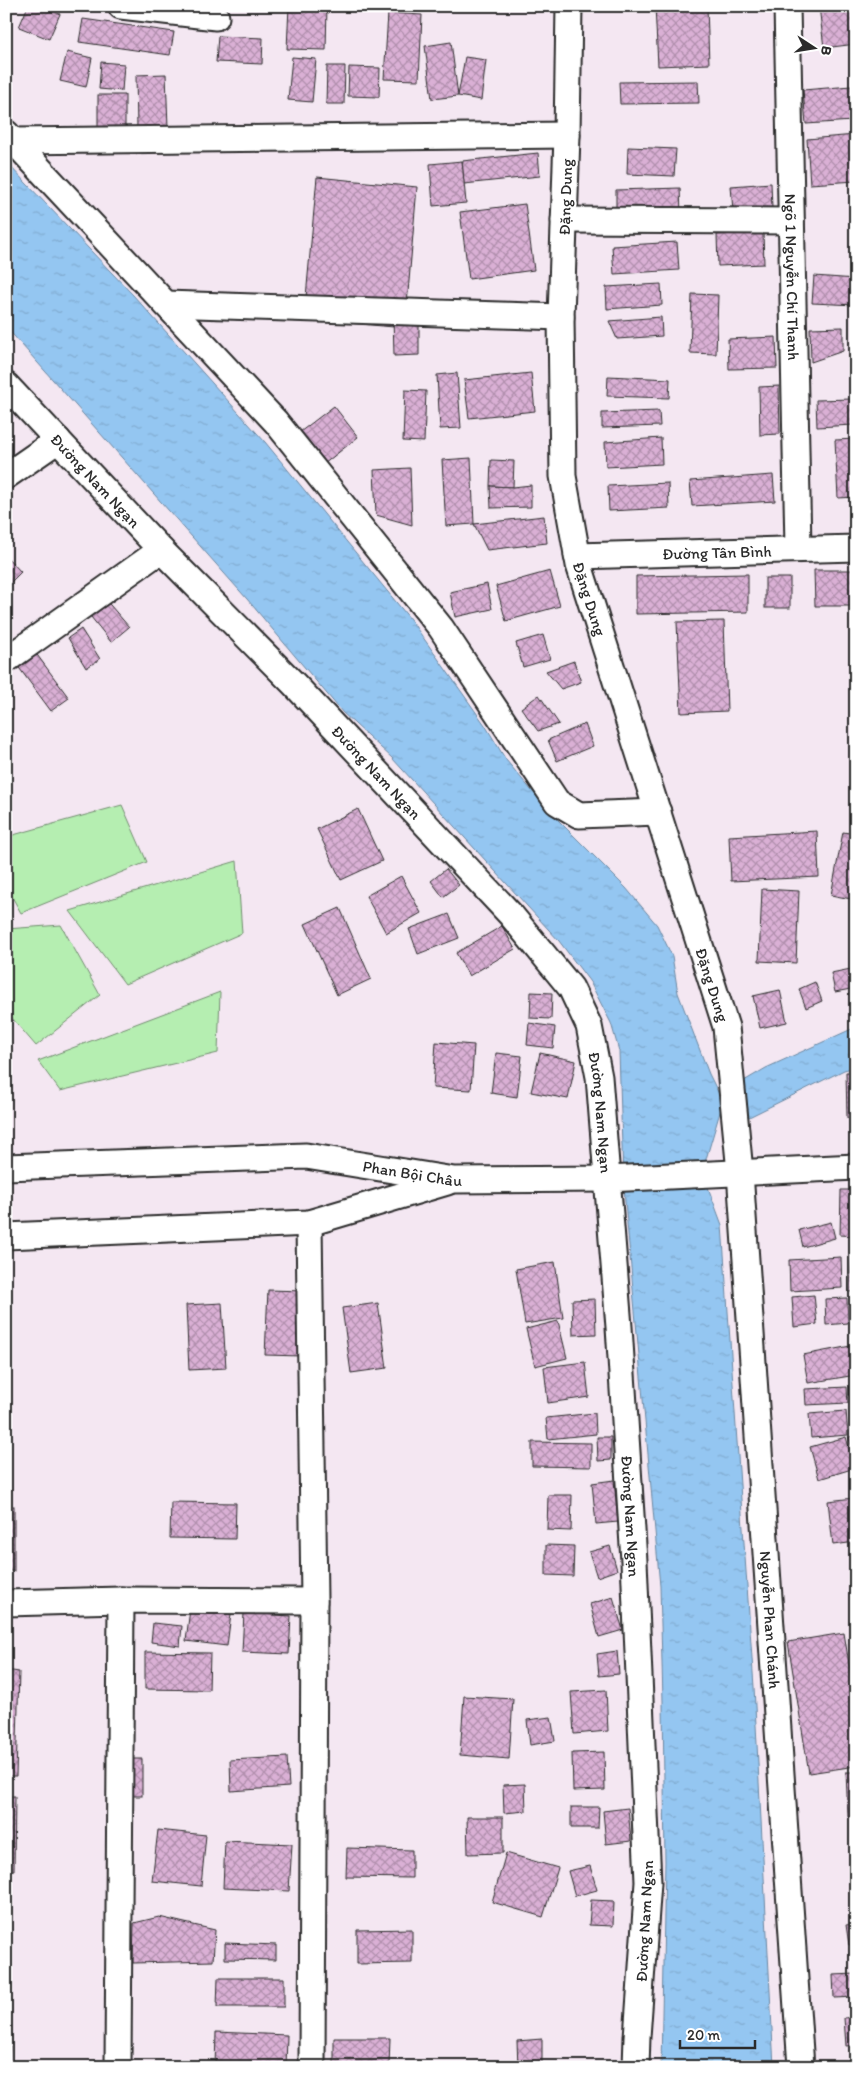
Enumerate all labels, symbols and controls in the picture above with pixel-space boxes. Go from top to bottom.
north arrow [790,22,840,72]
text: B [817,44,835,57]
street label: Đặng Dung [555,158,576,236]
street label: Ngõ 1 Nguyễn Chí Thanh [781,193,803,361]
street label: Đường Nam Ngạn [47,430,144,532]
street label: Đường Tân Bình [662,541,772,564]
street label: Đặng Dung [569,559,610,639]
street label: Đường Nam Ngạn [328,721,425,823]
street label: Đặng Dung [691,945,733,1025]
street label: Đường Nam Ngạn [584,1050,616,1174]
street label: Phan Bội Châu [361,1156,462,1190]
street label: Đường Nam Ngạn [617,1455,644,1578]
street label: Nguyễn Phan Chánh [756,1550,784,1690]
street label: Đường Nam Ngạn [632,1860,657,1982]
scale bar [680,2018,754,2050]
text: 20 m [687,2026,721,2044]

